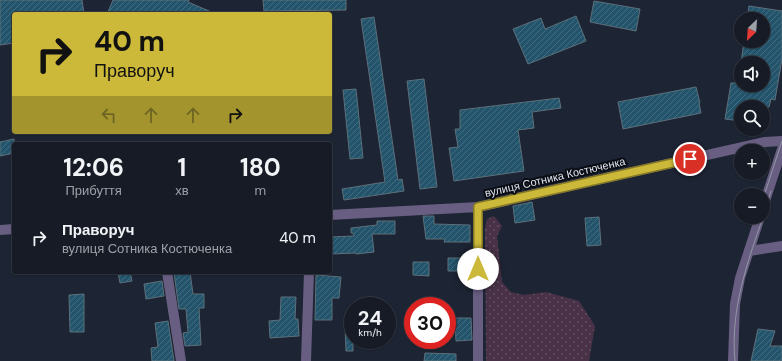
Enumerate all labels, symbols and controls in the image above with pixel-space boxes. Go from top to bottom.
north arrow [734,12,770,48]
map controls [734,12,770,224]
text: 40 m [94,23,165,60]
icon: right [28,28,80,80]
button: sound [734,56,770,92]
text: Праворуч [94,59,175,83]
button: search [734,100,770,136]
icon: left [98,104,120,126]
icon: ahead [140,104,162,126]
icon: ahead [182,104,204,126]
icon: right [224,104,246,126]
pin [673,142,707,176]
button: + [734,144,770,180]
icon: arrive [679,148,701,170]
text: 12:06 [63,152,124,183]
text: 1 [178,152,186,183]
text: 180 [240,152,281,183]
street label: вулиця Сотника Костюченка [483,154,628,200]
text: Прибуття [65,182,122,199]
text: хв [175,182,189,199]
text: m [255,182,266,199]
button: − [734,188,770,224]
text: Праворуч [62,220,135,240]
icon: right [28,227,50,249]
text: 40 m [279,228,316,248]
text: вулиця Сотника Костюченка [62,240,232,257]
position arrow [457,248,499,290]
speed limit sign: 30 [404,297,456,349]
text: 24 [358,305,382,331]
text: km/h [358,326,382,339]

